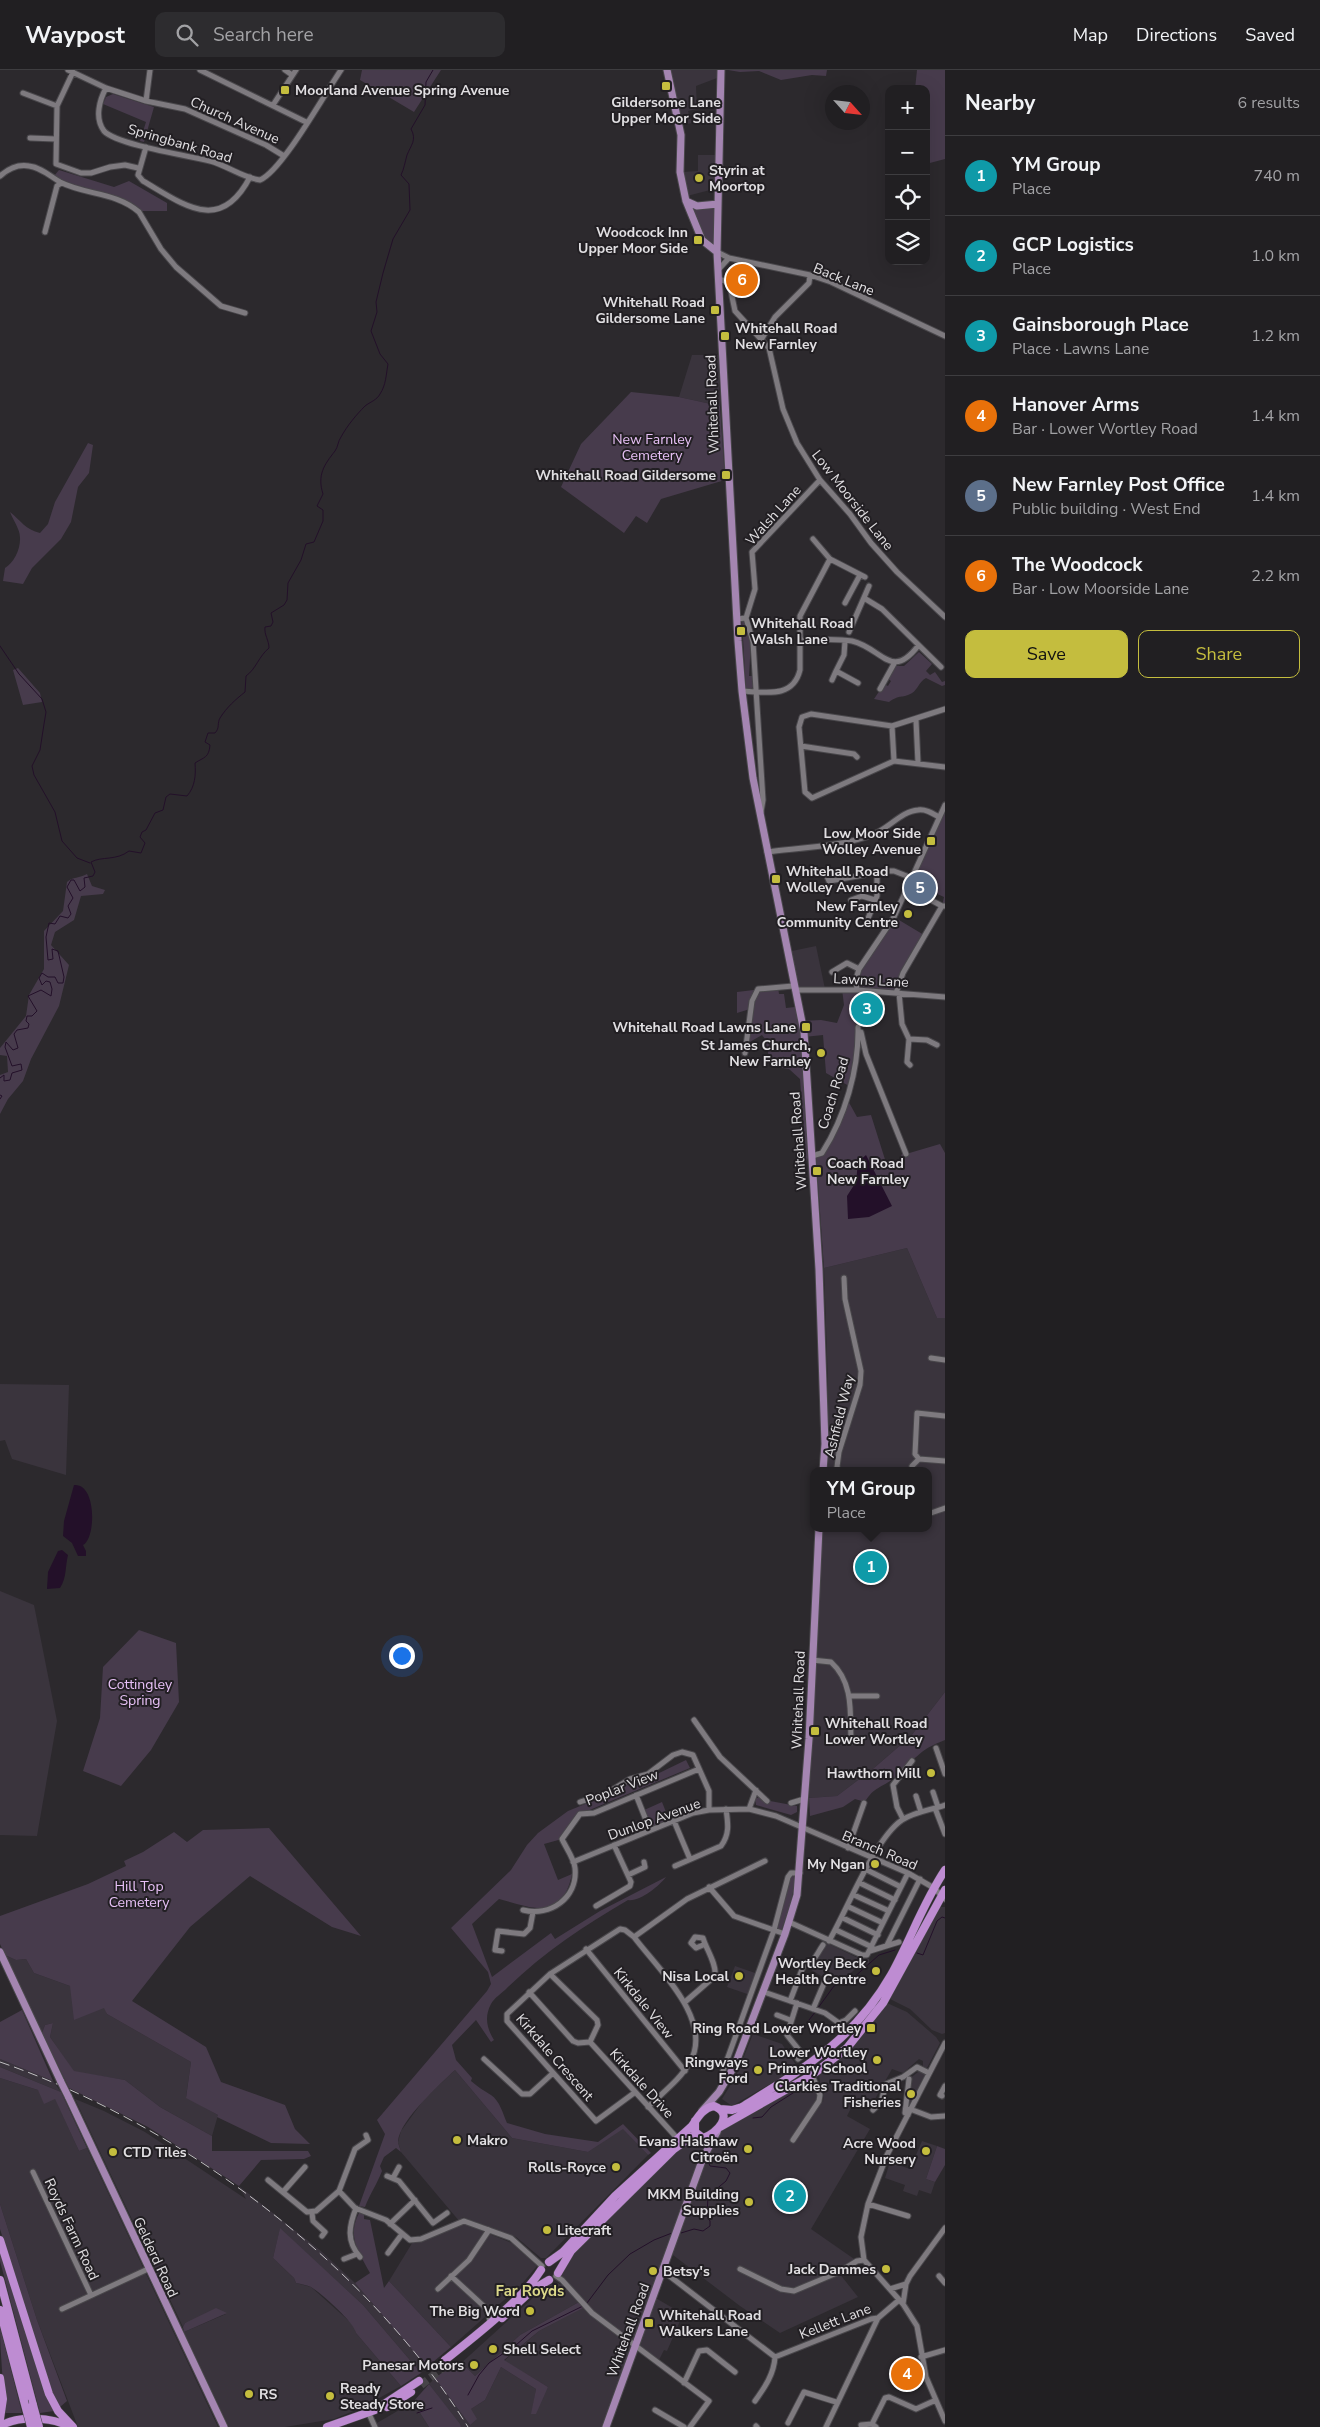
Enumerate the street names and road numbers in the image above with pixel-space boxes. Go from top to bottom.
street label: Church Avenue [187,92,282,149]
street label: Springbank Road [125,119,234,167]
street label: Back Lane [810,259,877,300]
street label: Whitehall Road [701,354,724,454]
street label: Low Moorside Lane [807,446,898,554]
street label: Walsh Lane [741,481,805,549]
street label: Lawns Lane [833,969,909,992]
street label: Coach Road [813,1055,853,1132]
street label: Whitehall Road [786,1091,811,1191]
street label: Ashfield Way [820,1372,859,1460]
street label: Whitehall Road [787,1650,810,1750]
street label: Poplar View [583,1765,662,1810]
street label: Dunlop Avenue [605,1794,703,1845]
street label: Branch Road [839,1826,921,1875]
street label: Kirkdale View [609,1964,678,2043]
street label: Kirkdale Crescent [511,2010,598,2105]
street label: Kirkdale Drive [605,2044,678,2122]
street label: Royds Farm Road [40,2175,103,2283]
street label: Gelderd Road [129,2214,182,2300]
street label: Whitehall Road [603,2281,654,2380]
street label: Kellett Lane [797,2299,874,2344]

